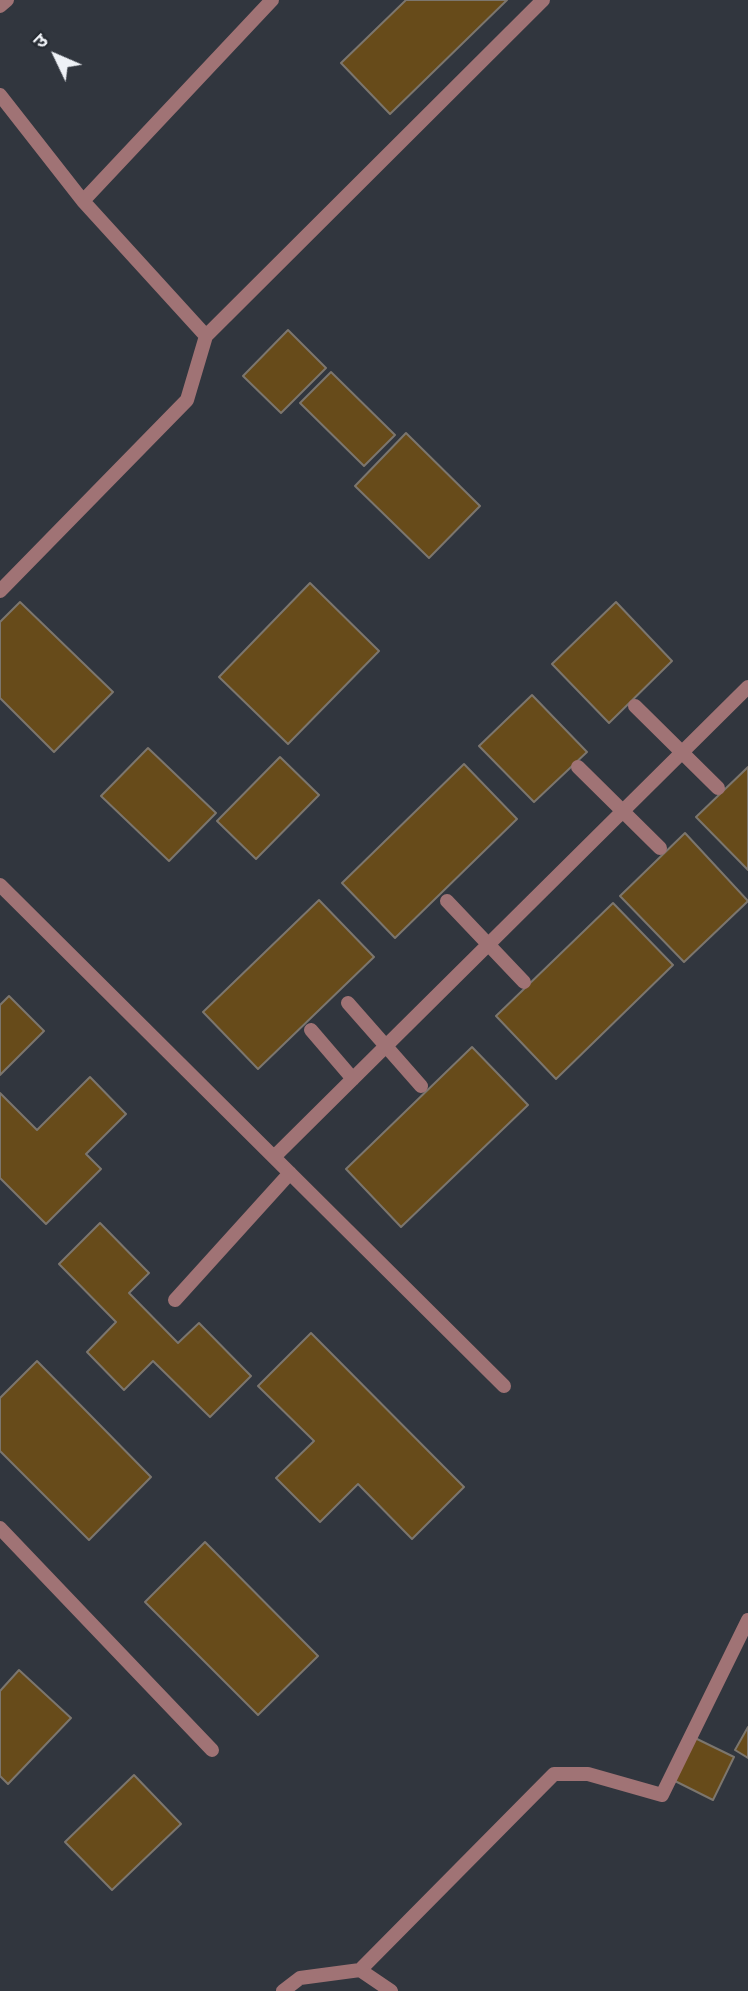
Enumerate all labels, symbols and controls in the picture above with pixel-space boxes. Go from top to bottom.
north arrow [21,21,91,91]
text: उ [28,29,53,53]

